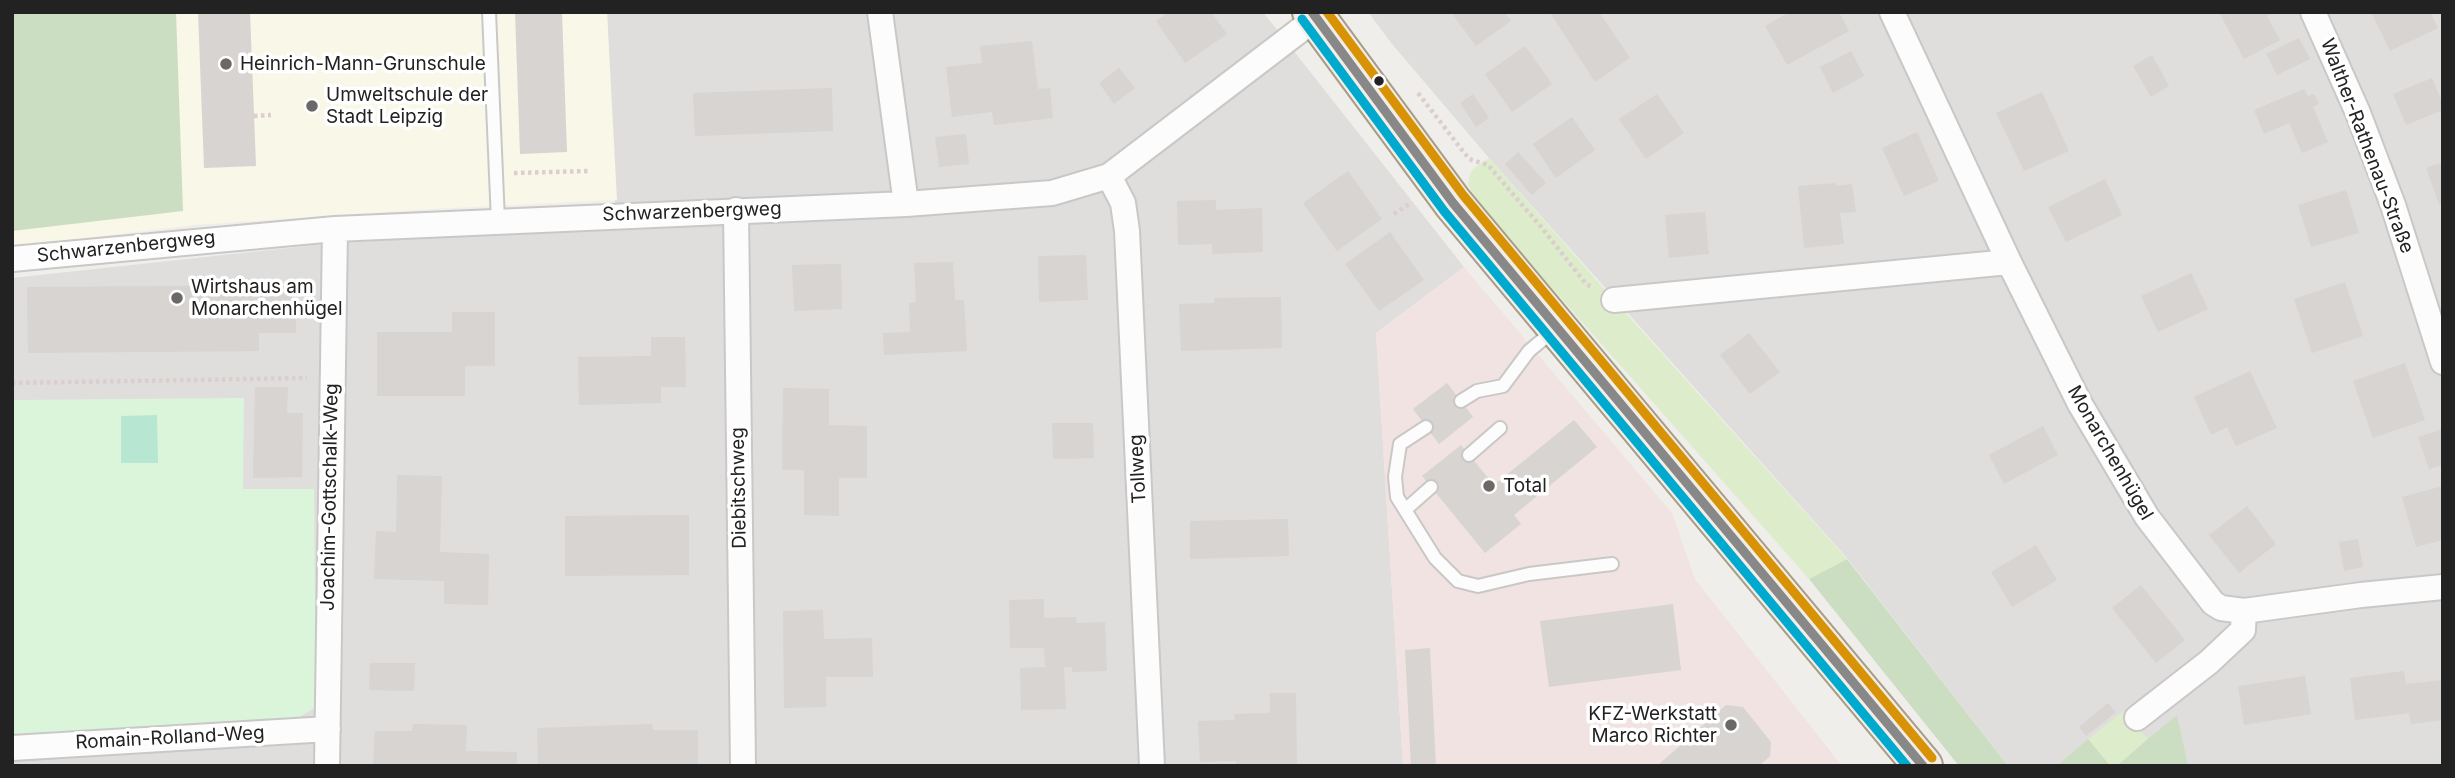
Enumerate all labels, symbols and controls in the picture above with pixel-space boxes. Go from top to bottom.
street label: Walther-Rathenau-Straße [2315,35,2419,257]
place label: Heinrich-Mann-Grunschule [240,53,486,75]
marker: Heinrich-Mann-Grunschule [218,56,234,72]
unlabelled marker [1372,74,1386,88]
place label: Umweltschule der Stadt Leipzig [326,84,488,128]
marker: Umweltschule der Stadt Leipzig [304,98,320,114]
street label: Schwarzenbergweg [602,197,782,227]
street label: Schwarzenbergweg [36,226,216,268]
place label: Wirtshaus am Monarchenhügel [191,276,342,320]
marker: Wirtshaus am Monarchenhügel [169,290,185,306]
street label: Monarchenhügel [2062,382,2158,524]
street label: Joachim-Gottschalk-Weg [317,383,343,611]
street label: Diebitschweg [727,427,751,549]
street label: Tollweg [1125,434,1151,504]
place label: Total [1503,475,1547,497]
marker: Total [1481,478,1497,494]
place label: KFZ-Werkstatt Marco Richter [1588,703,1717,747]
marker: KFZ-Werkstatt Marco Richter [1723,717,1739,733]
street label: Romain-Rolland-Weg [75,722,265,754]

